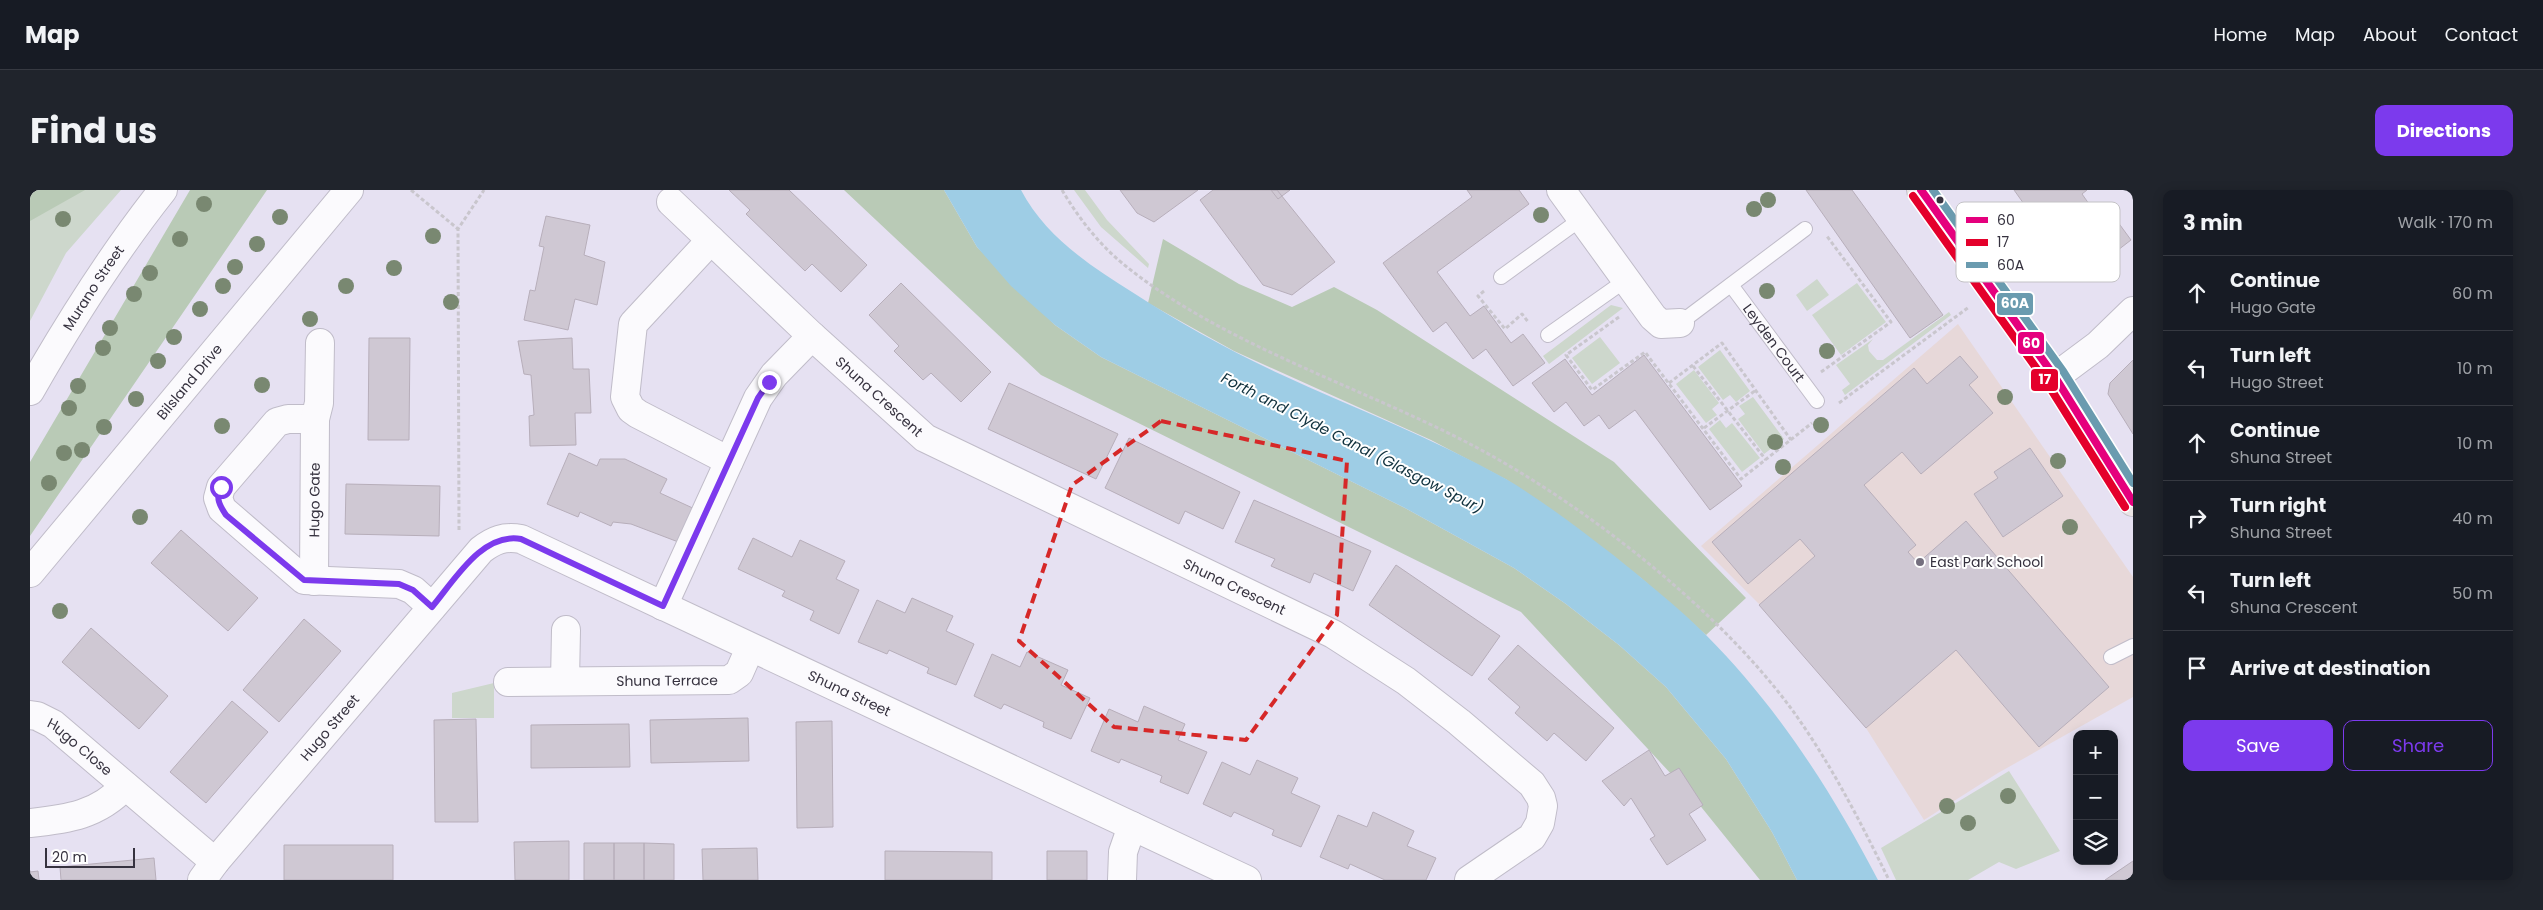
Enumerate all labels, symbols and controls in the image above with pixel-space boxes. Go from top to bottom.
text: Map [25,18,80,51]
text: Home [2213,22,2267,47]
text: Map [2295,22,2335,47]
text: About [2363,22,2417,47]
text: Contact [2445,22,2518,47]
button: Directions [2375,105,2513,156]
text: Find us [30,106,157,155]
unlabelled marker [1935,195,1945,205]
legend [1956,202,2120,282]
text: 3 min [2183,208,2243,237]
text: 60 [1997,210,2015,230]
text: Walk · 170 m [2398,211,2493,234]
text: 17 [1997,232,2009,252]
street label: Murano Street [58,241,129,334]
text: 60A [1997,255,2024,275]
text: Continue [2230,267,2320,294]
icon: ahead [2183,279,2211,307]
text: 60 m [2452,282,2493,305]
line badge: 60A [1996,292,2034,316]
text: 60A [2001,293,2030,313]
text: Hugo Gate [2230,296,2316,319]
street label: Leyden Court [1738,300,1809,386]
line badge: 60 [2017,331,2045,355]
text: 60 [2022,333,2040,353]
street label: Bilsland Drive [152,339,227,424]
text: Turn left [2230,342,2311,369]
street label: Shuna Crescent [831,352,927,441]
icon: left [2183,354,2211,382]
text: 10 m [2457,357,2493,380]
water label: Forth and Clyde Canal (Glasgow Spur) [1218,367,1487,518]
line badge: 17 [2030,368,2059,392]
text: 17 [2039,369,2052,389]
route end [758,371,781,394]
text: Hugo Street [2230,371,2324,394]
text: Continue [2230,417,2320,444]
icon: ahead [2183,429,2211,457]
text: 10 m [2457,432,2493,455]
text: Shuna Street [2230,446,2332,469]
street label: Hugo Gate [304,462,325,538]
route start [210,476,233,499]
text: Turn right [2230,492,2326,519]
icon: right [2183,504,2211,532]
text: 40 m [2452,507,2493,530]
text: Shuna Street [2230,521,2332,544]
place label: East Park School [1930,552,2044,572]
street label: Shuna Crescent [1180,553,1289,620]
marker: East Park School [1914,556,1926,568]
text: Turn left [2230,567,2311,594]
icon: left [2183,579,2211,607]
text: 50 m [2452,582,2493,605]
text: Shuna Crescent [2230,596,2358,619]
icon: arrive [2183,654,2211,682]
text: Arrive at destination [2230,655,2431,682]
street label: Shuna Street [805,665,894,721]
street label: Shuna Terrace [616,670,718,691]
street label: Hugo Street [296,690,364,765]
street label: Hugo Close [44,713,117,781]
button: Save [2183,720,2333,771]
button: Share [2343,720,2493,771]
map controls [2073,730,2118,865]
button: + [2073,730,2118,775]
button: − [2073,775,2118,820]
button: layers [2073,820,2118,865]
scale bar [45,845,135,868]
text: 20 m [52,847,87,867]

